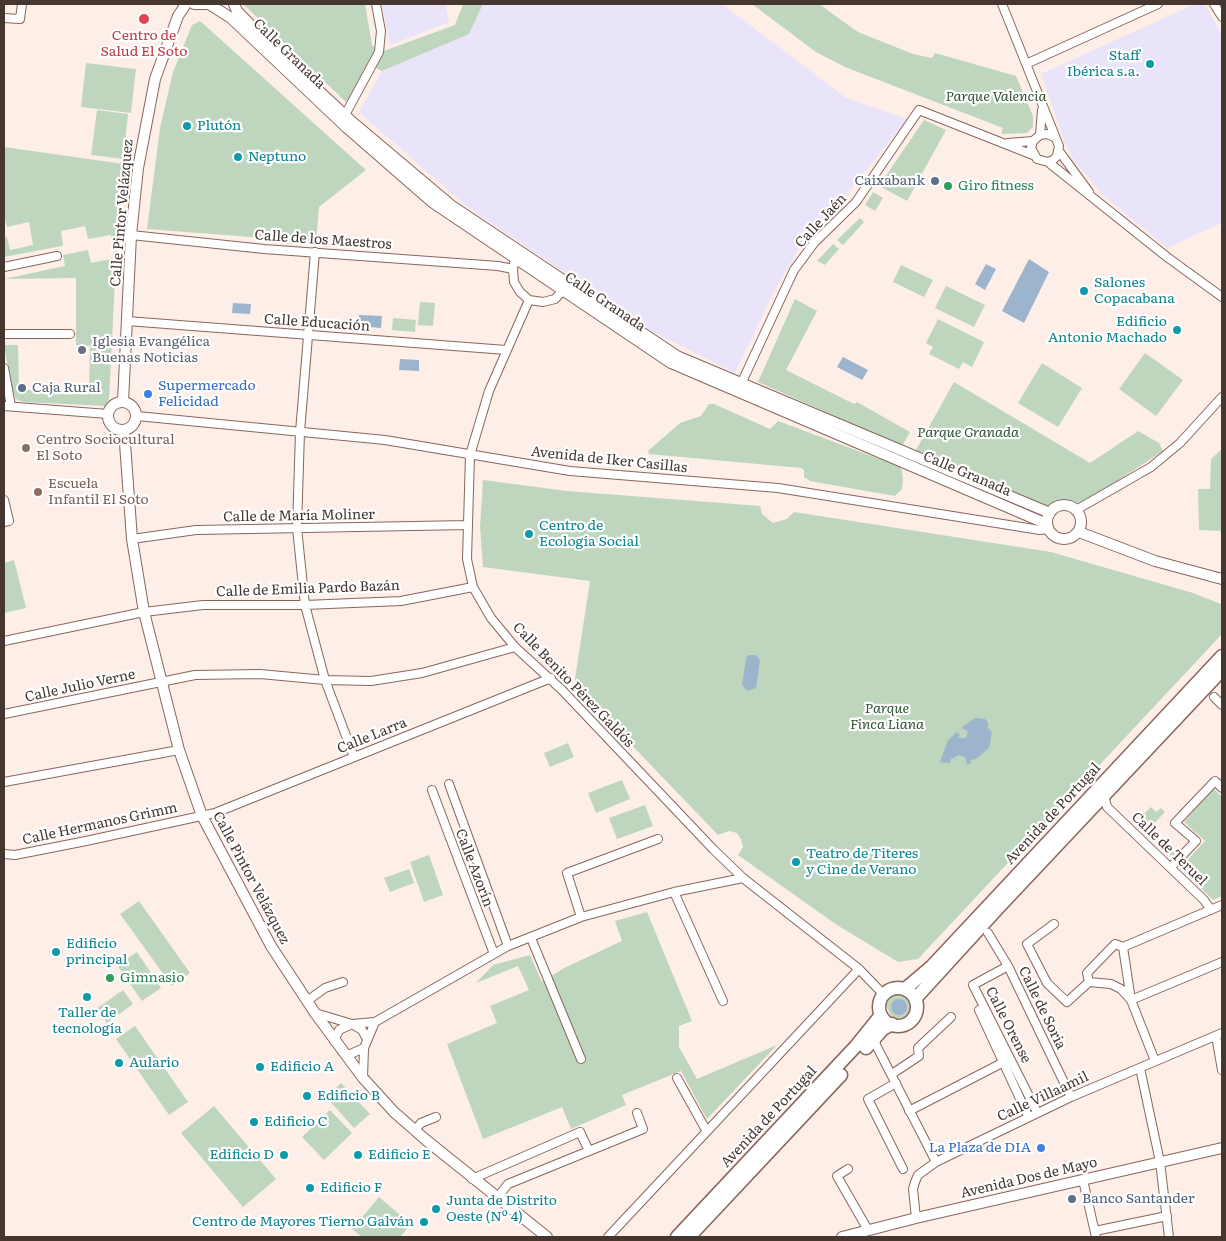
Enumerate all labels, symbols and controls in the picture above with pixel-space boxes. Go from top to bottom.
marker: Centro de Salud El Soto [137,12,151,26]
street label: Calle Granada [249,15,329,93]
place label: Centro de Salud El Soto [101,28,187,60]
place label: Staff Ibérica s.a. [1067,48,1140,80]
marker: Staff Ibérica s.a. [1144,58,1156,70]
park label: Parque Valencia [945,89,1047,105]
place label: Plutón [197,118,241,134]
marker: Plutón [181,120,193,132]
street label: Calle Pintor Velázquez [107,139,137,287]
place label: Neptuno [248,149,306,165]
marker: Neptuno [232,151,244,163]
place label: Caixabank [854,173,925,189]
marker: Caixabank [929,175,941,187]
place label: Giro fitness [958,178,1034,194]
marker: Giro fitness [942,180,954,192]
street label: Calle Jaén [792,191,850,251]
street label: Calle de los Maestros [254,227,392,253]
street label: Calle Granada [561,269,649,335]
place label: Salones Copacabana [1094,275,1175,308]
marker: Salones Copacabana [1078,285,1090,297]
street label: Calle Educación [264,311,370,335]
place label: Edificio Antonio Machado [1048,314,1167,347]
marker: Edificio Antonio Machado [1171,324,1183,336]
place label: Iglesia Evangélica Buenas Noticias [92,334,210,367]
marker: Iglesia Evangélica Buenas Noticias [76,344,88,356]
place label: Supermercado Felicidad [158,378,256,411]
place label: Caja Rural [32,380,101,396]
marker: Caja Rural [16,382,28,394]
marker: Supermercado Felicidad [142,388,154,400]
park label: Parque Granada [917,425,1019,441]
place label: Centro Sociocultural El Soto [36,432,175,464]
marker: Centro Sociocultural El Soto [20,442,32,454]
street label: Avenida de Iker Casillas [530,443,688,477]
street label: Calle Granada [921,448,1013,500]
place label: Escuela Infantil El Soto [48,476,149,508]
marker: Escuela Infantil El Soto [32,486,44,498]
street label: Calle de María Moliner [223,506,375,526]
place label: Centro de Ecología Social [539,518,639,550]
marker: Centro de Ecología Social [523,528,535,540]
street label: Calle de Emilia Pardo Bazán [216,577,400,601]
street label: Calle Benito Pérez Galdós [509,619,637,751]
street label: Calle Julio Verne [23,666,137,706]
park label: Parque Finca Liana [850,701,924,734]
street label: Calle Larra [335,714,409,758]
street label: Avenida de Portugal [1002,760,1104,868]
street label: Calle Hermanos Grimm [21,799,179,849]
street label: Calle Pintor Velázquez [209,809,293,947]
street label: Calle de Teruel [1128,809,1210,889]
street label: Calle Azorín [451,827,497,909]
place label: Teatro de Titeres y Cine de Verano [806,846,918,879]
marker: Teatro de Titeres y Cine de Verano [790,856,802,868]
place label: Edificio principal [66,936,127,969]
marker: Edificio principal [50,946,62,958]
street label: Calle de Soria [1015,964,1069,1052]
place label: Gimnasio [120,970,184,986]
marker: Gimnasio [104,972,116,984]
street label: Calle Orense [982,984,1034,1066]
marker: Taller de tecnología [81,991,93,1003]
place label: Taller de tecnología [52,1005,122,1038]
place label: Aulario [129,1055,179,1071]
marker: Aulario [113,1057,125,1069]
place label: Edificio A [270,1059,334,1075]
marker: Edificio A [254,1061,266,1073]
street label: Avenida de Portugal [718,1063,820,1171]
street label: Calle Villaamil [995,1069,1091,1125]
place label: Edificio B [317,1088,380,1104]
marker: Edificio B [301,1090,313,1102]
place label: Edificio C [264,1114,328,1130]
marker: Edificio C [248,1116,260,1128]
place label: La Plaza de DIA [929,1140,1031,1156]
marker: La Plaza de DIA [1035,1142,1047,1154]
place label: Edificio D [210,1147,274,1163]
place label: Edificio E [368,1147,431,1163]
marker: Edificio D [278,1149,290,1161]
marker: Edificio E [352,1149,364,1161]
street label: Avenida Dos de Mayo [959,1154,1099,1202]
place label: Edificio F [320,1180,382,1196]
marker: Edificio F [304,1182,316,1194]
place label: Banco Santander [1082,1191,1195,1207]
place label: Junta de Distrito Oeste (Nº 4) [446,1193,557,1226]
marker: Banco Santander [1066,1193,1078,1205]
marker: Junta de Distrito Oeste (Nº 4) [430,1203,442,1215]
place label: Centro de Mayores Tierno Galván [192,1214,414,1230]
marker: Centro de Mayores Tierno Galván [418,1216,430,1228]

